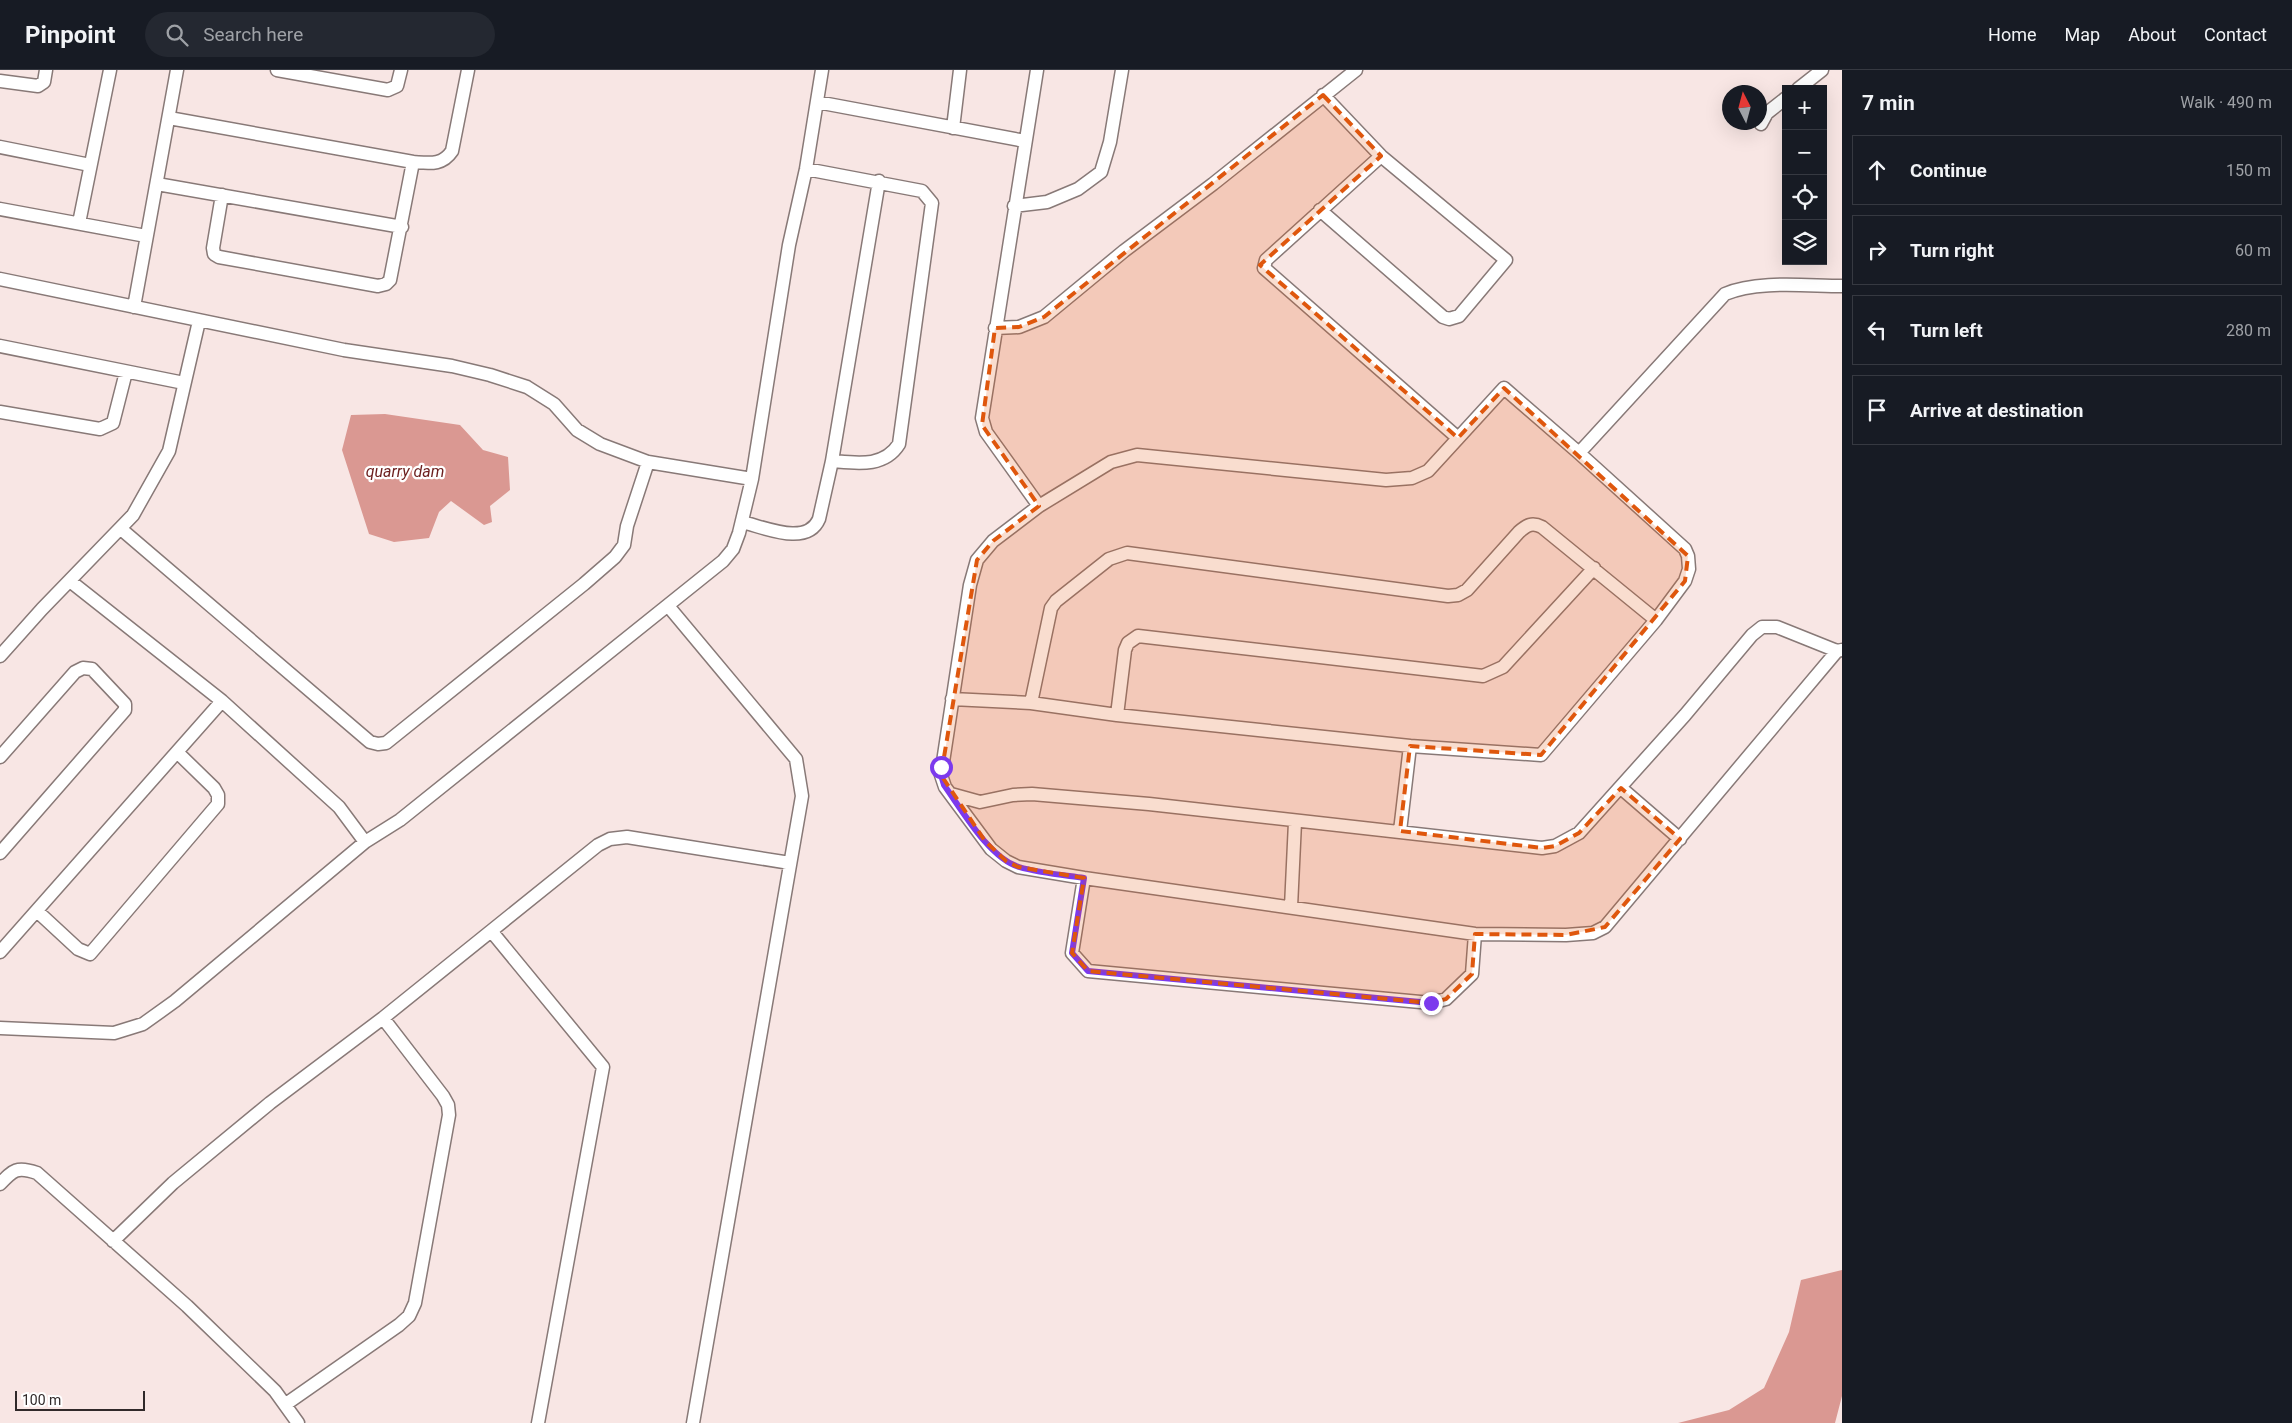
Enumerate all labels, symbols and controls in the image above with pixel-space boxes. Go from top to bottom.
search box [145,12,495,57]
text: Pinpoint [25,21,115,49]
icon: search [163,21,191,49]
text: Search here [203,23,303,46]
text: Home [1988,24,2037,45]
text: Map [2065,24,2100,45]
text: About [2128,24,2176,45]
text: Contact [2204,24,2267,45]
north arrow [1722,85,1767,130]
map controls [1782,85,1827,265]
button: + [1782,85,1827,130]
text: 7 min [1862,91,1915,115]
text: Walk · 490 m [2180,93,2272,112]
button: − [1782,130,1827,175]
icon: ahead [1863,156,1891,184]
text: Continue [1910,159,1987,182]
text: 150 m [2226,161,2271,180]
button: locate [1782,175,1827,220]
button: layers [1782,220,1827,265]
icon: right [1863,236,1891,264]
text: Turn right [1910,239,1994,262]
text: 60 m [2235,241,2271,260]
icon: left [1863,316,1891,344]
text: Turn left [1910,319,1983,342]
text: 280 m [2226,321,2271,340]
icon: arrive [1863,396,1891,424]
text: Arrive at destination [1910,399,2083,422]
water label: quarry dam [366,462,444,481]
route start [930,756,953,779]
route end [1420,992,1443,1015]
scale bar [15,1388,145,1411]
text: 100 m [22,1392,61,1408]

